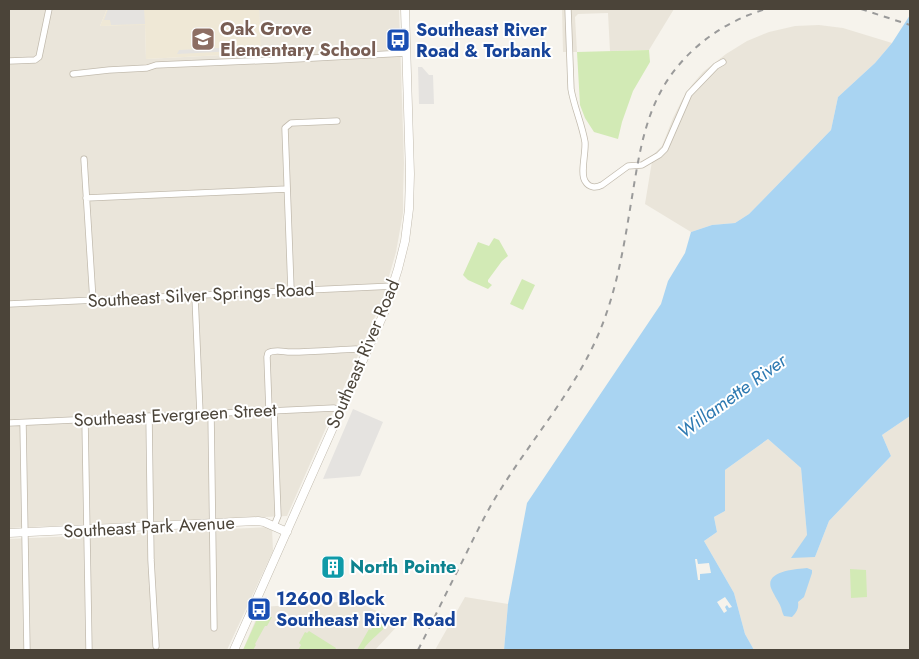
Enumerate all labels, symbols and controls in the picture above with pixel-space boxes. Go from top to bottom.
place label: Oak Grove Elementary School [220,16,376,63]
place label: Southeast River Road & Torbank [416,17,552,64]
school or university icon: Oak Grove Elementary School [190,26,216,52]
bus stop icon: Southeast River Road & Torbank [385,27,411,53]
street label: Southeast River Road [320,275,406,433]
street label: Southeast Silver Springs Road [87,276,315,314]
water label: Willamette River [672,346,793,445]
street label: Southeast Evergreen Street [73,397,278,433]
street label: Southeast Park Avenue [63,510,235,544]
building icon: North Pointe [320,554,346,580]
place label: North Pointe [350,554,456,580]
place label: 12600 Block Southeast River Road [276,586,456,633]
bus stop icon: 12600 Block Southeast River Road [246,596,272,622]

